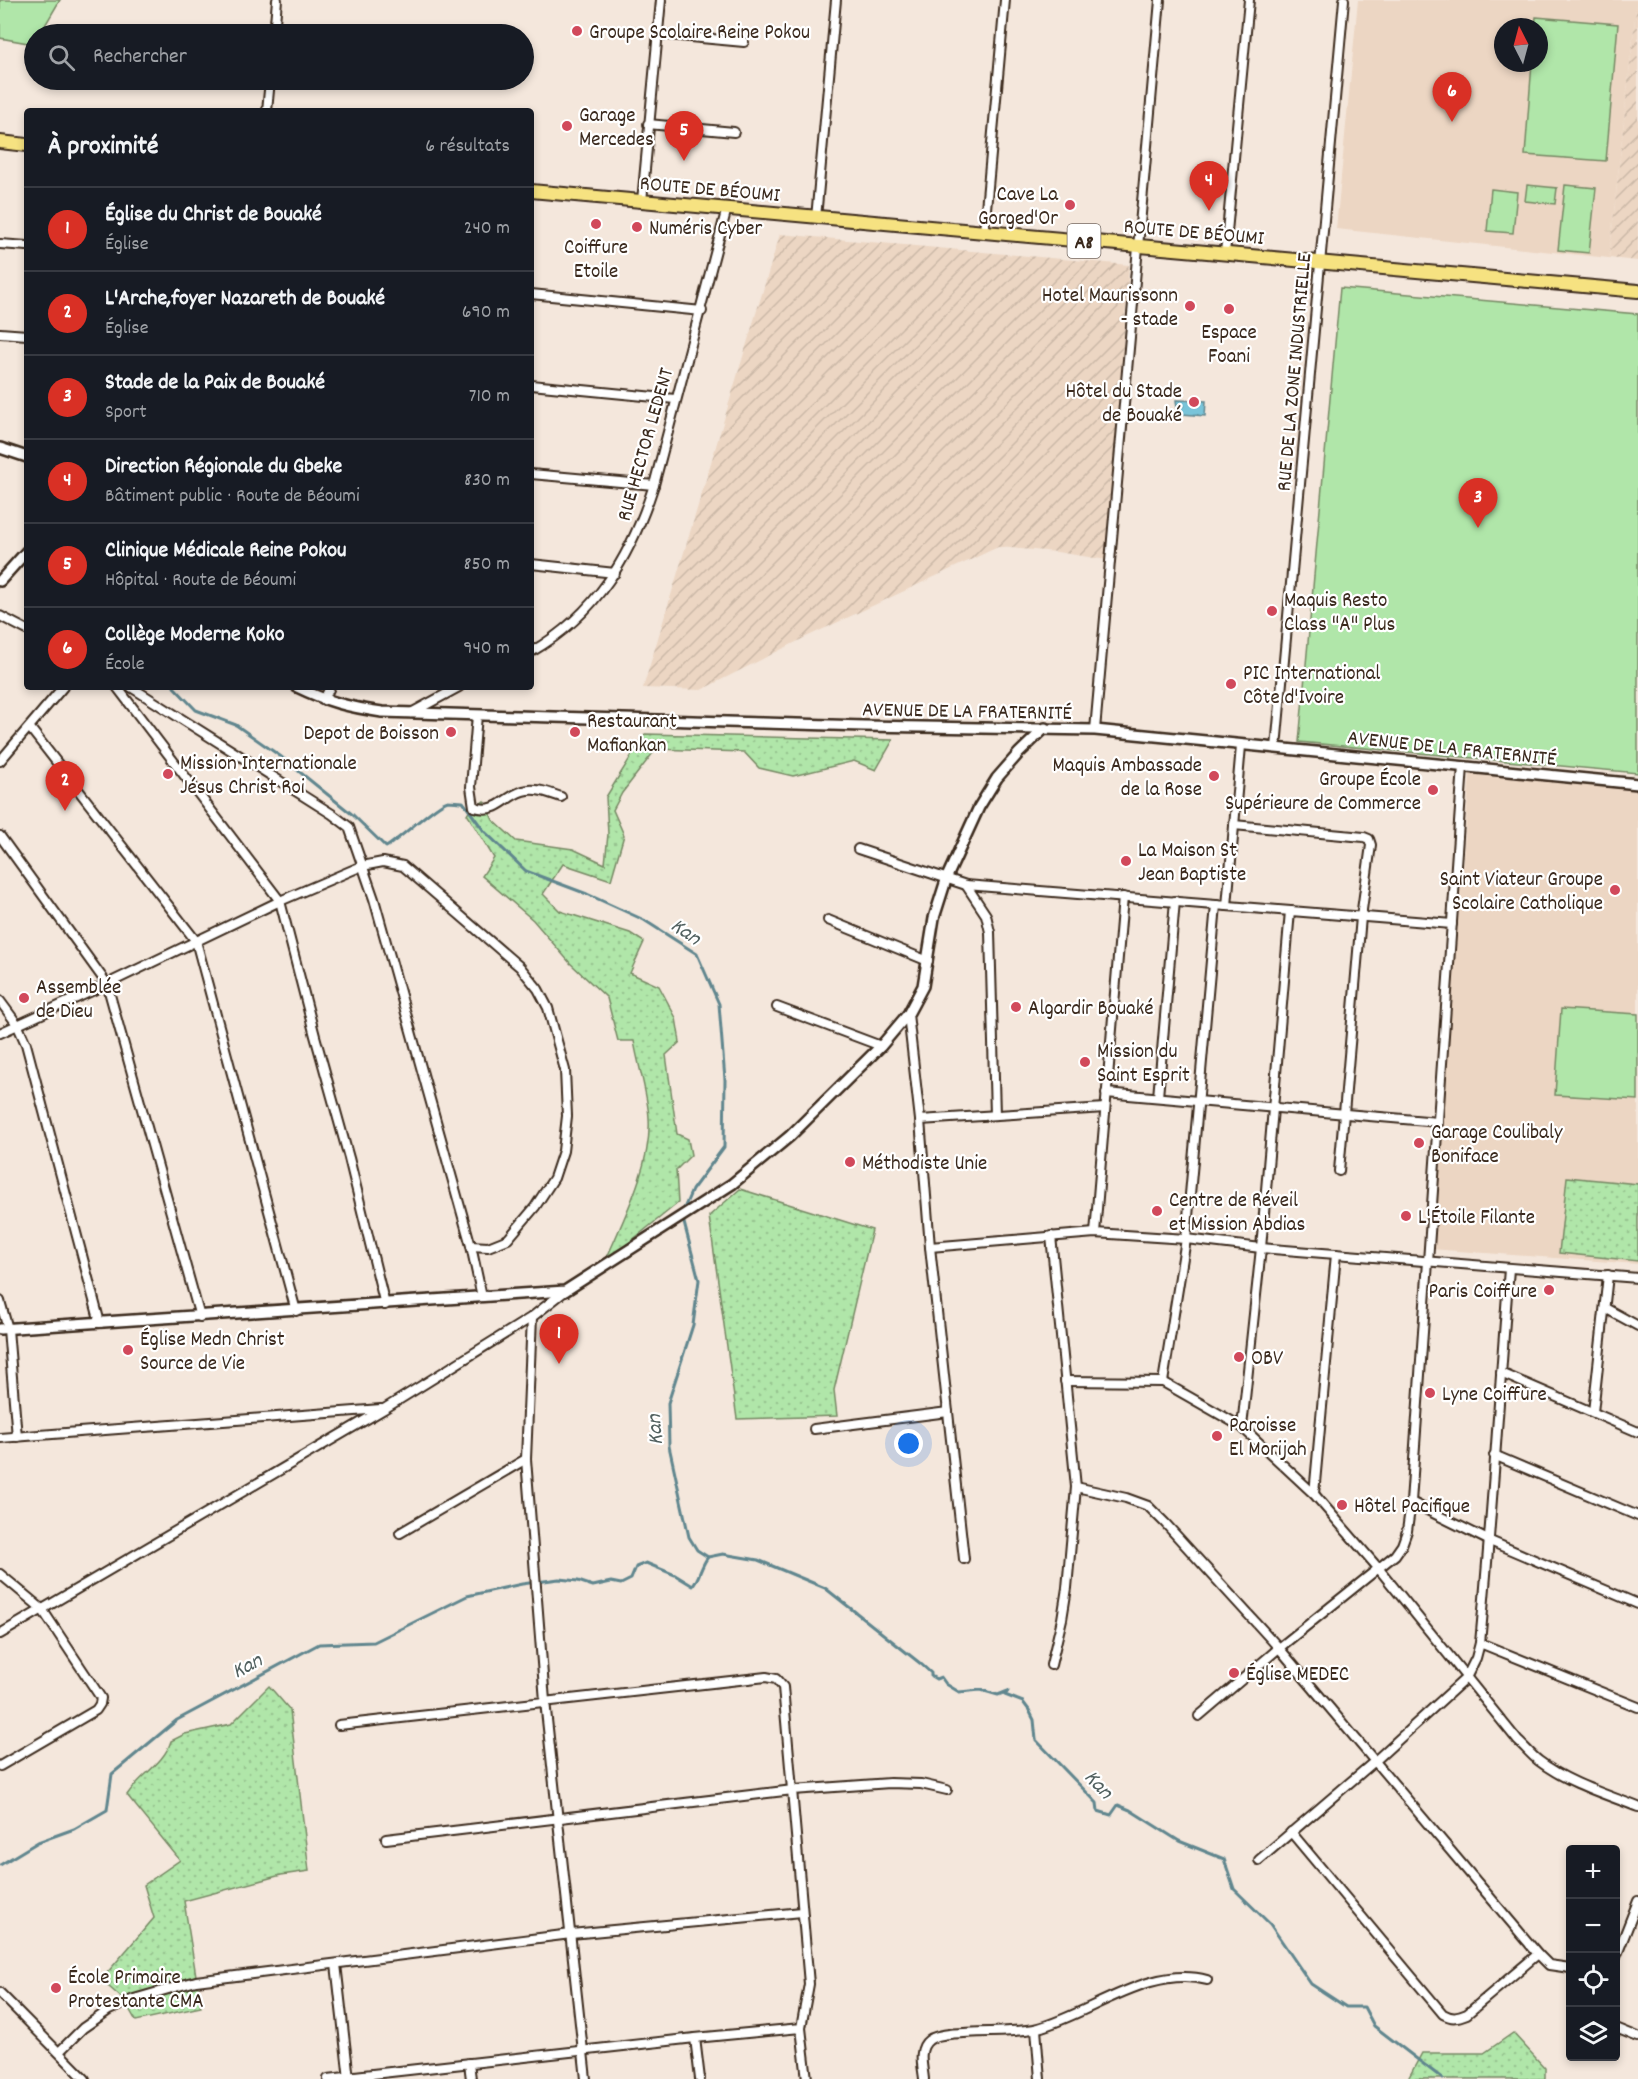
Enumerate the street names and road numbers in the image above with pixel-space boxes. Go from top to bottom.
street label: ROUTE DE BÉOUMI [638,170,782,212]
street label: ROUTE DE BÉOUMI [1122,213,1266,255]
road number: A8 [1068,224,1100,258]
street label: RUE DE LA ZONE INDUSTRIELLE [1271,251,1321,493]
street label: RUE HECTOR LEDENT [611,364,683,525]
street label: AVENUE DE LA FRATERNITÉ [862,696,1073,730]
street label: AVENUE DE LA FRATERNITÉ [1346,724,1558,776]

